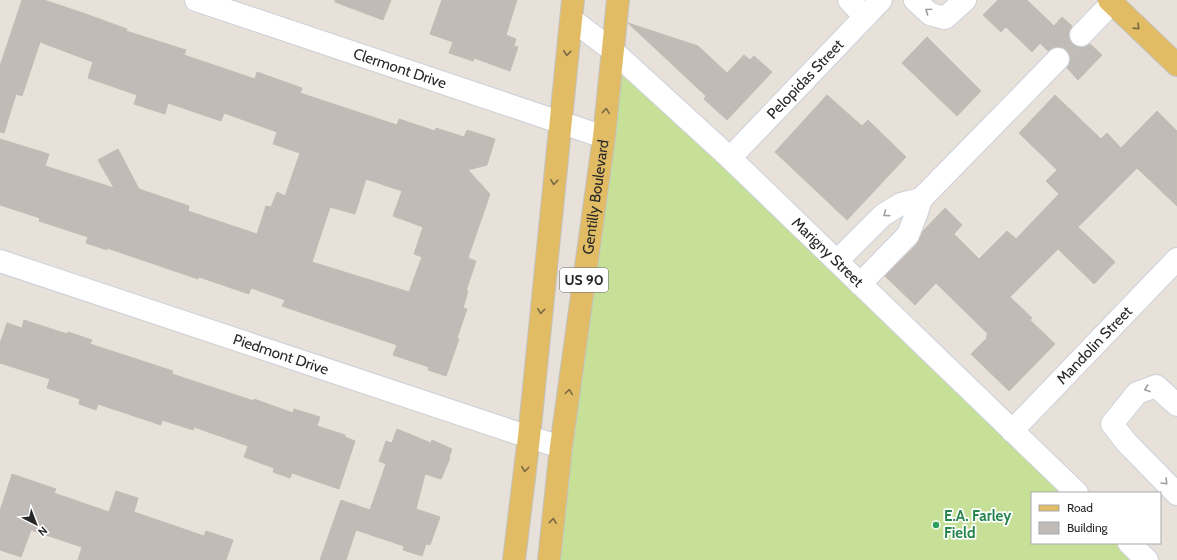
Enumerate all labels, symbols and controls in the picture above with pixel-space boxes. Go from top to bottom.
one-way arrow [926,9,933,16]
one-way arrow [1132,22,1140,30]
street label: Pelopidas Street [763,36,847,123]
street label: Clermont Drive [351,44,449,93]
one-way arrow [563,50,572,56]
one-way arrow [602,108,611,114]
street label: Gentilly Boulevard [579,138,613,256]
one-way arrow [550,179,559,185]
one-way arrow [883,209,890,216]
street label: Marigny Street [788,214,867,291]
road number: US 90 [560,268,608,292]
street label: Mandolin Street [1053,302,1136,388]
one-way arrow [537,308,546,314]
street label: Piedmont Drive [231,330,331,379]
one-way arrow [1143,385,1150,393]
one-way arrow [564,389,573,395]
one-way arrow [521,466,530,472]
one-way arrow [1161,478,1168,485]
legend [1031,492,1161,544]
text: Road [1067,500,1093,515]
north arrow [16,504,56,544]
place label: E.A. Farley Field [944,507,1012,542]
one-way arrow [549,518,558,524]
marker: E.A. Farley Field [931,520,941,530]
text: Building [1067,520,1109,535]
text: N [35,524,50,539]

